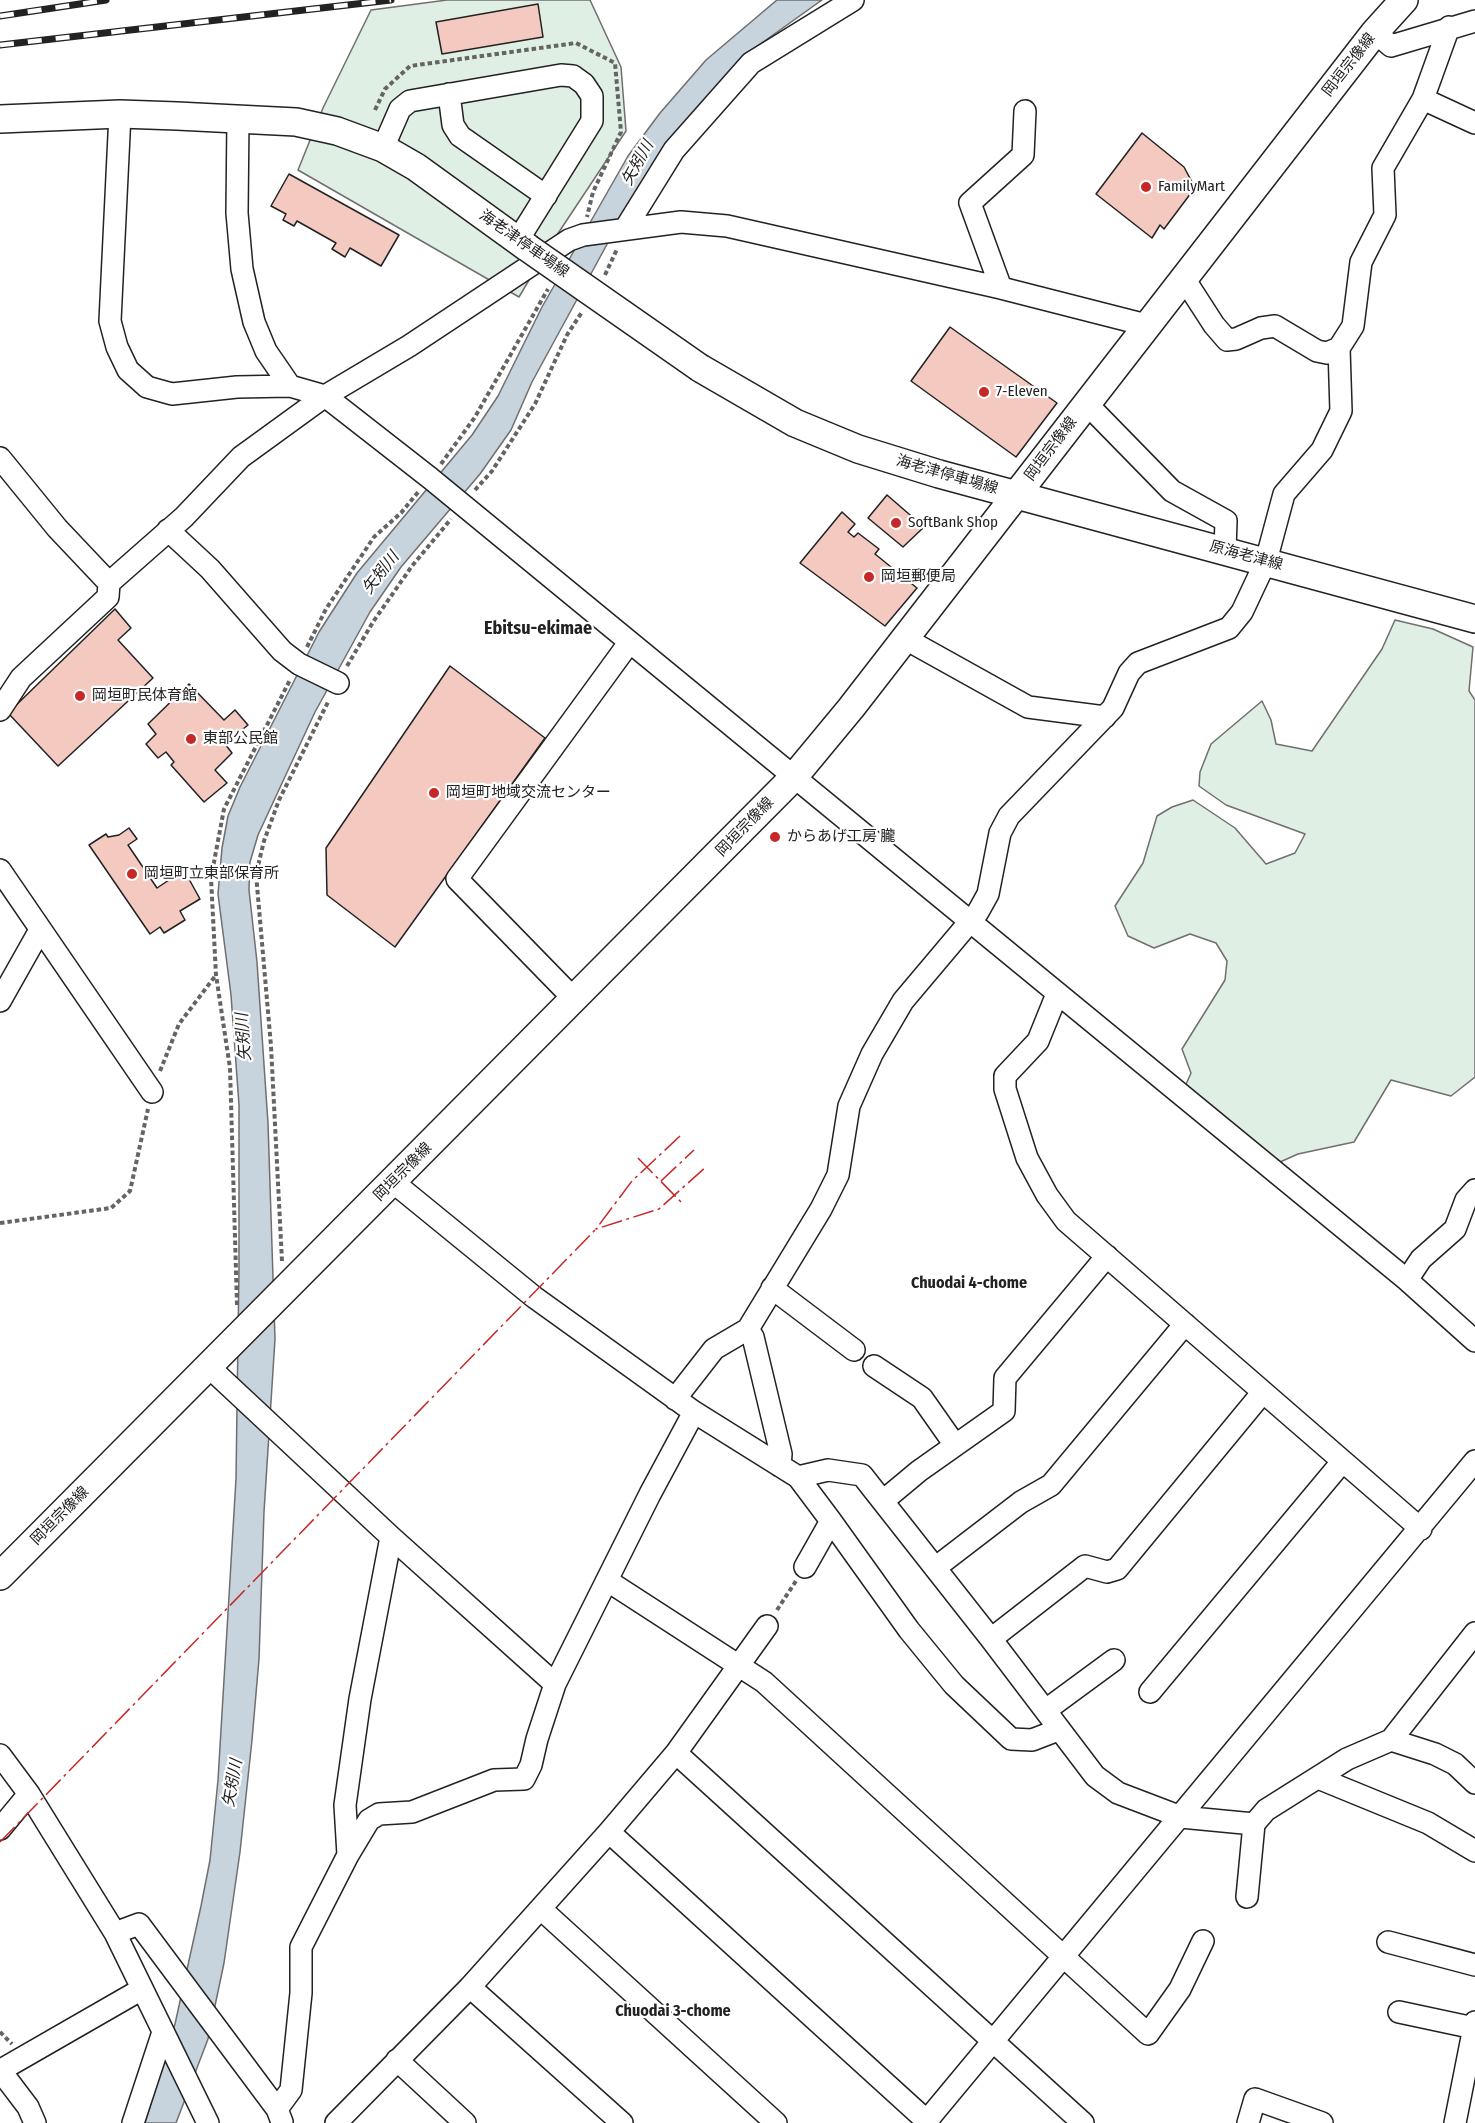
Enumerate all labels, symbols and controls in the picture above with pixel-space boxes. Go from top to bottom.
street label: 岡垣宗像線 [1319,30,1379,100]
water label: 矢矧川 [618,137,658,189]
place label: FamilyMart [1158,178,1225,196]
marker: FamilyMart [1139,180,1153,194]
street label: 海老津停車場線 [476,207,572,281]
place label: 7-Eleven [996,383,1048,401]
marker: 7-Eleven [977,385,991,399]
street label: 岡垣宗像線 [1021,414,1081,484]
street label: 海老津停車場線 [894,452,1000,498]
place label: SoftBank Shop [908,514,998,532]
marker: SoftBank Shop [889,516,903,530]
street label: 原海老津線 [1207,538,1285,574]
water label: 矢矧川 [359,548,403,598]
place label: 岡垣郵便局 [881,568,956,586]
marker: 岡垣郵便局 [862,570,876,584]
district label: Ebitsu-ekimae [484,618,592,640]
place label: 岡垣町民体育館 [92,687,197,705]
marker: 岡垣町民体育館 [73,689,87,703]
place label: 東部公民館 [203,730,278,748]
marker: 東部公民館 [184,732,198,746]
place label: 岡垣町地域交流センター [446,784,611,802]
marker: 岡垣町地域交流センター [427,786,441,800]
street label: 岡垣宗像線 [712,794,778,860]
place label: からあげ工房 朧 [787,828,896,846]
marker: からあげ工房 朧 [768,830,782,844]
place label: 岡垣町立東部保育所 [144,865,279,883]
marker: 岡垣町立東部保育所 [125,867,139,881]
water label: 矢矧川 [233,1012,255,1062]
street label: 岡垣宗像線 [370,1139,436,1205]
district label: Chuodai 4-chome [911,1274,1027,1294]
street label: 岡垣宗像線 [27,1483,93,1549]
water label: 矢矧川 [219,1758,247,1808]
district label: Chuodai 3-chome [615,2002,731,2022]

